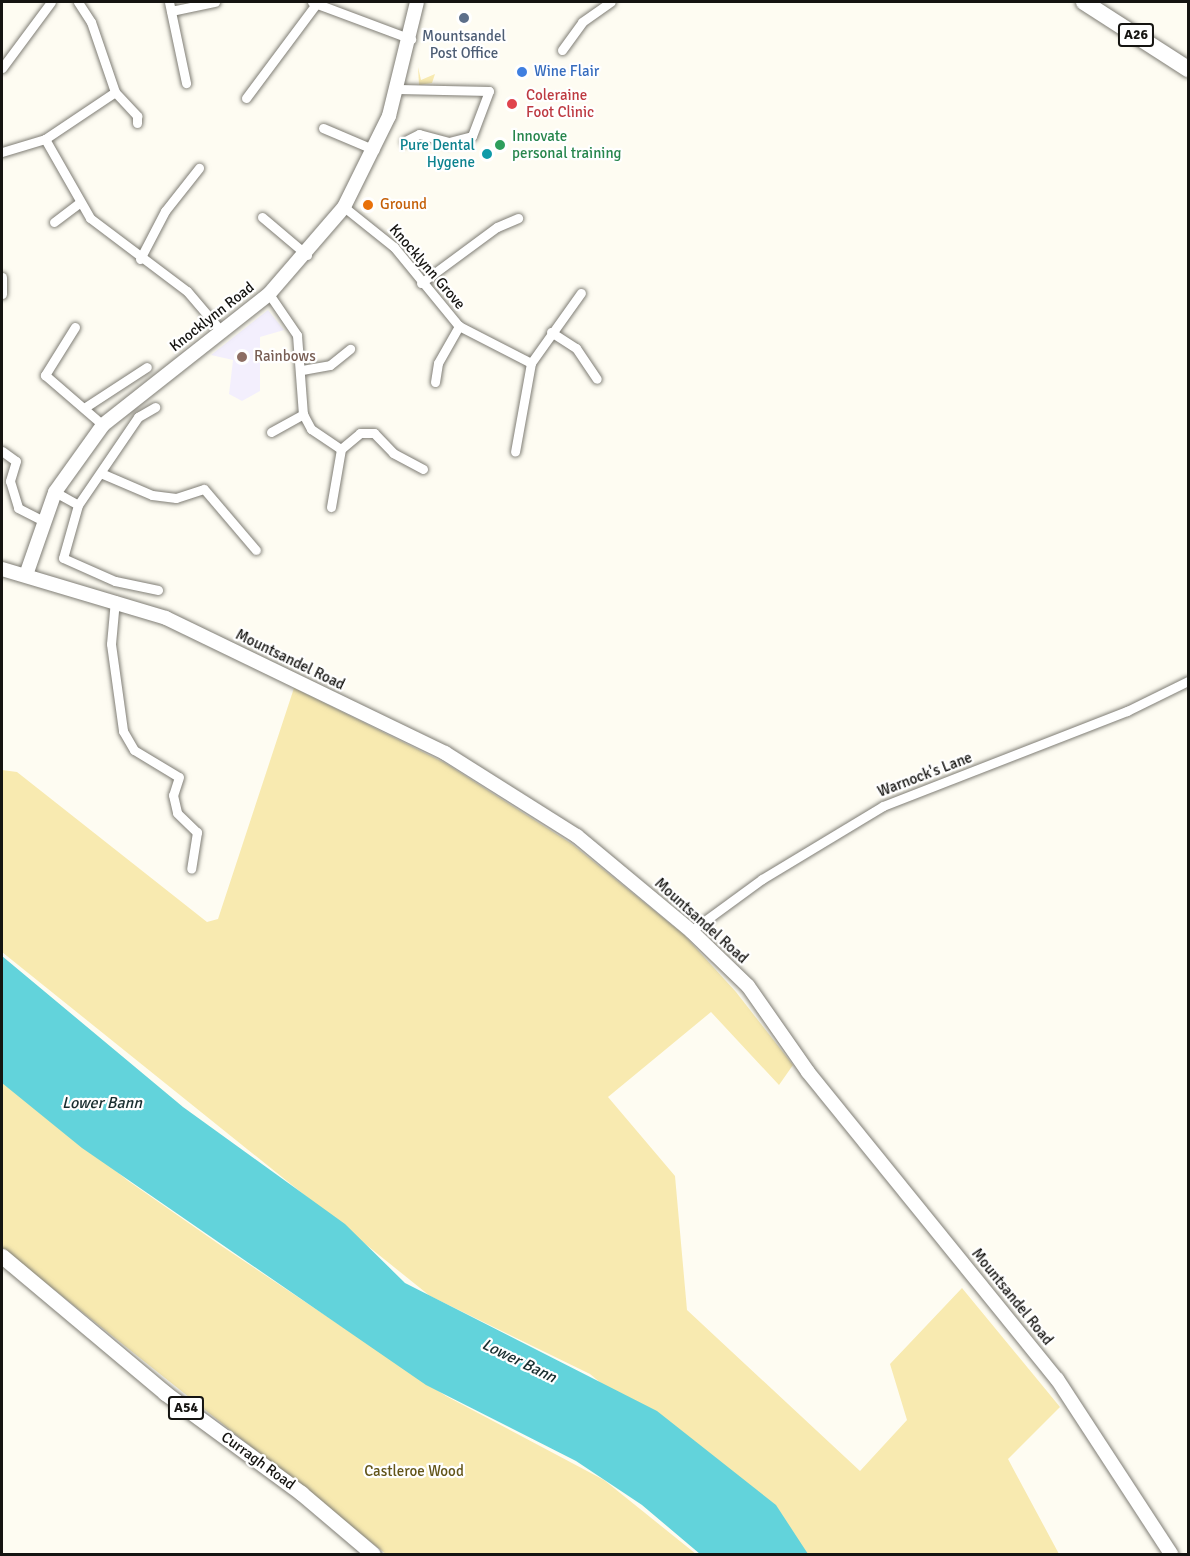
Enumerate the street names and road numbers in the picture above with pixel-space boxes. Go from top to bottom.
road number: A26 [1116,24,1156,46]
street label: Knocklynn Grove [385,221,469,313]
street label: Knocklynn Road [166,278,258,356]
street label: Mountsandel Road [233,626,347,694]
street label: Warnock's Lane [875,749,975,801]
street label: Mountsandel Road [651,874,751,968]
street label: Mountsandel Road [968,1245,1056,1349]
road number: A54 [166,1397,206,1419]
street label: Curragh Road [217,1428,299,1494]

